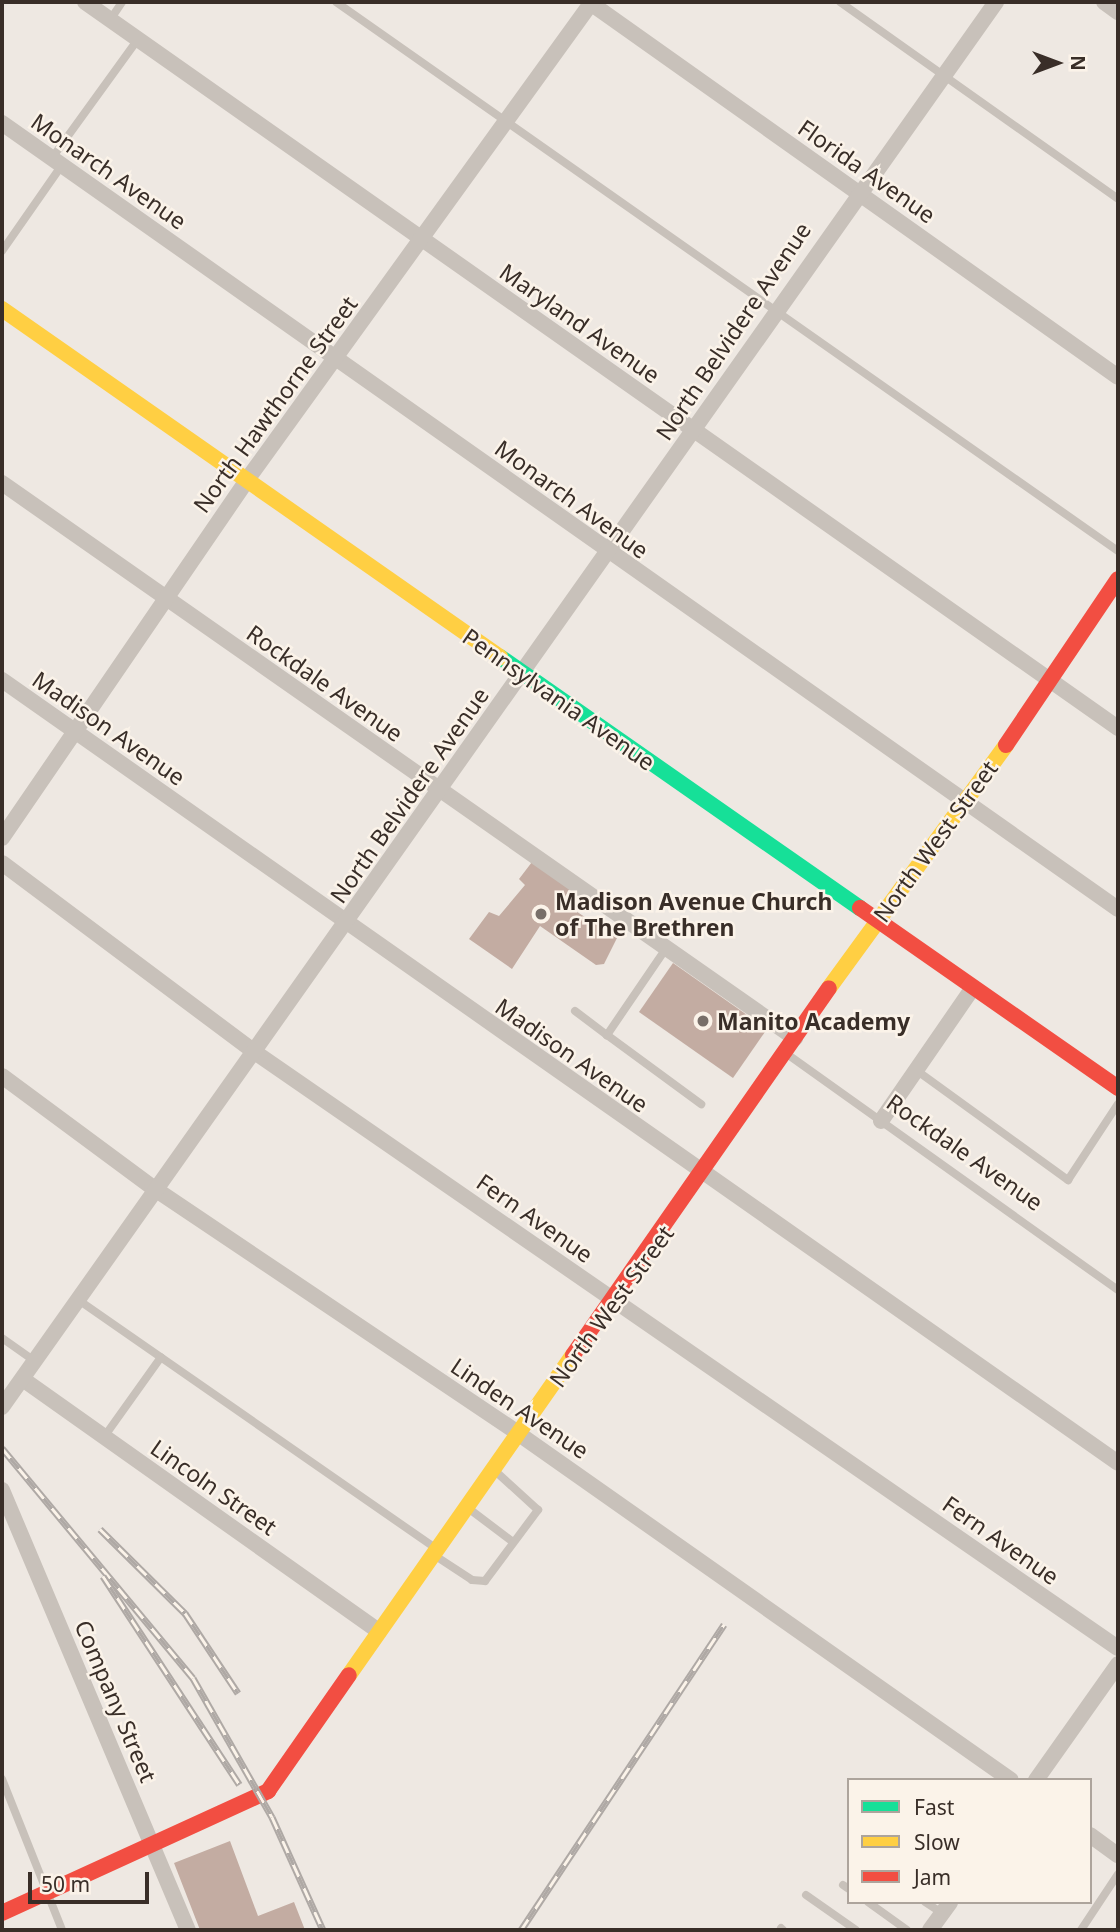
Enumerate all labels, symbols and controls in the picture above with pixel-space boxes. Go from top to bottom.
north arrow [1022,28,1092,98]
text: N [1065,55,1091,71]
street label: Monarch Avenue [26,107,192,235]
street label: Florida Avenue [793,114,941,228]
street label: North Belvidere Avenue [650,217,816,445]
street label: Maryland Avenue [495,258,665,388]
street label: North Hawthorne Street [187,290,363,518]
street label: Monarch Avenue [490,434,654,564]
street label: Rockdale Avenue [242,619,408,747]
street label: Pennsylvania Avenue [458,622,660,776]
street label: Madison Avenue [27,665,191,791]
street label: North Belvidere Avenue [324,682,494,908]
street label: North West Street [867,755,1003,927]
place label: Madison Avenue Church of The Brethren [555,887,832,941]
marker: Madison Avenue Church of The Brethren [533,906,549,922]
street label: Madison Avenue [490,992,654,1118]
place label: Manito Academy [717,1007,910,1035]
marker: Manito Academy [695,1013,711,1029]
street label: Rockdale Avenue [882,1088,1048,1216]
street label: Fern Avenue [472,1168,598,1268]
street label: North West Street [543,1220,679,1392]
street label: Linden Avenue [446,1352,594,1464]
street label: Lincoln Street [146,1433,282,1541]
street label: Fern Avenue [938,1490,1064,1590]
street label: Company Street [69,1616,163,1786]
legend [847,1778,1092,1904]
text: Fast [914,1793,954,1821]
text: Slow [914,1828,960,1856]
scale bar [32,1858,152,1902]
text: Jam [914,1863,951,1891]
text: 50 m [41,1870,90,1898]

